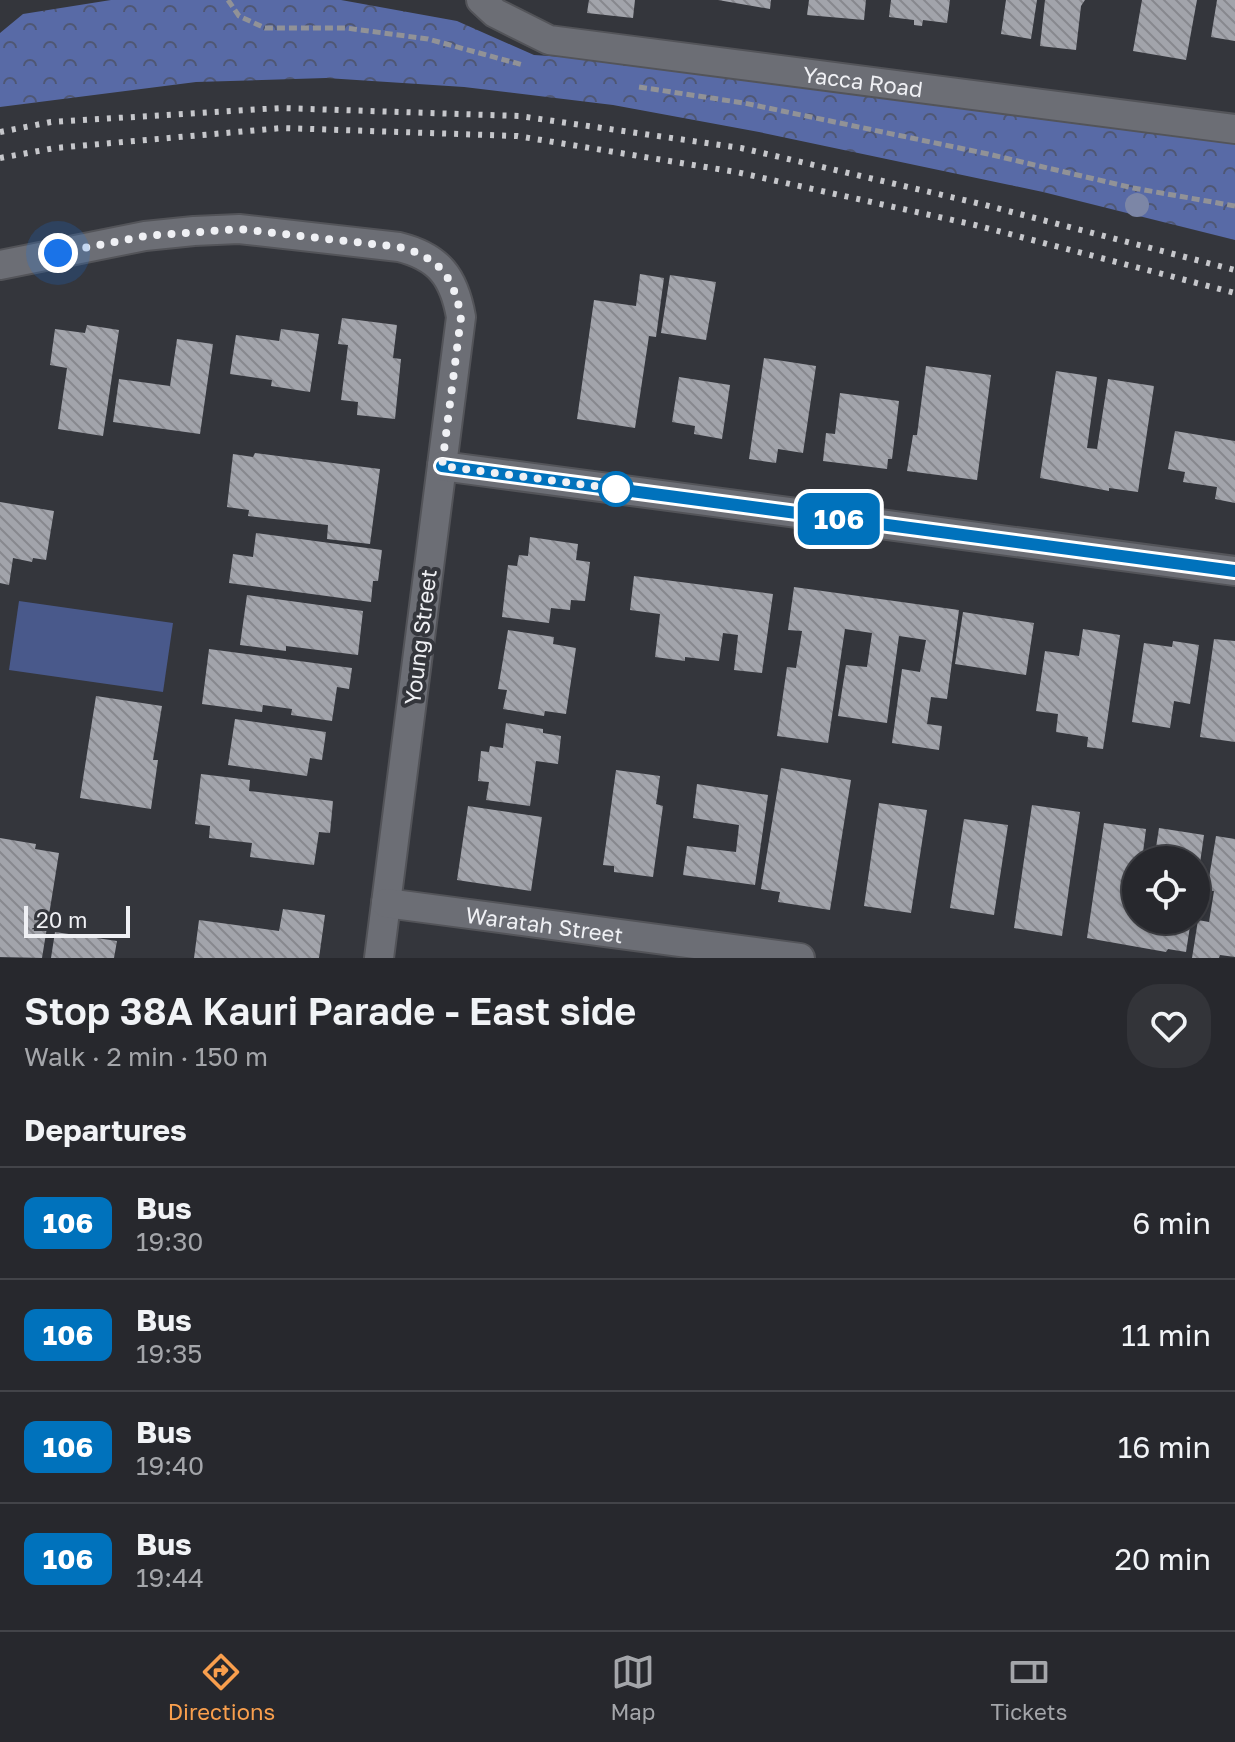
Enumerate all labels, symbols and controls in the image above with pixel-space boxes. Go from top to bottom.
street label: Yacca Road [801,60,924,102]
your location [38,233,78,273]
unlabelled marker [599,472,633,506]
line badge: 106 [793,493,885,545]
text: 106 [814,502,864,535]
street label: Young Street [398,568,442,706]
map controls [1122,846,1210,934]
button: locate [1122,846,1210,934]
street label: Waratah Street [464,900,625,948]
scale bar [24,902,130,938]
text: 20 m [36,906,87,933]
button: heart [1127,984,1211,1068]
text: Stop 38A Kauri Parade - East side [24,988,636,1033]
text: Walk · 2 min · 150 m [24,1041,268,1072]
text: Departures [24,1112,187,1148]
text: Bus [136,1190,192,1226]
text: 6 min [1132,1205,1211,1241]
text: 106 [43,1206,93,1239]
text: 19:30 [136,1226,203,1257]
text: Bus [136,1302,192,1338]
text: 11 min [1121,1317,1211,1353]
text: 106 [43,1318,93,1351]
text: 19:35 [136,1338,202,1369]
text: Bus [136,1414,192,1450]
text: 16 min [1118,1429,1211,1465]
text: 106 [43,1430,93,1463]
text: 19:40 [136,1450,204,1481]
text: Bus [136,1526,192,1562]
text: 20 min [1114,1541,1211,1577]
text: 106 [43,1542,93,1575]
text: 19:44 [136,1562,204,1593]
tab: Directions [168,1650,275,1725]
tab: Map [610,1650,655,1725]
tab: Tickets [991,1650,1067,1725]

